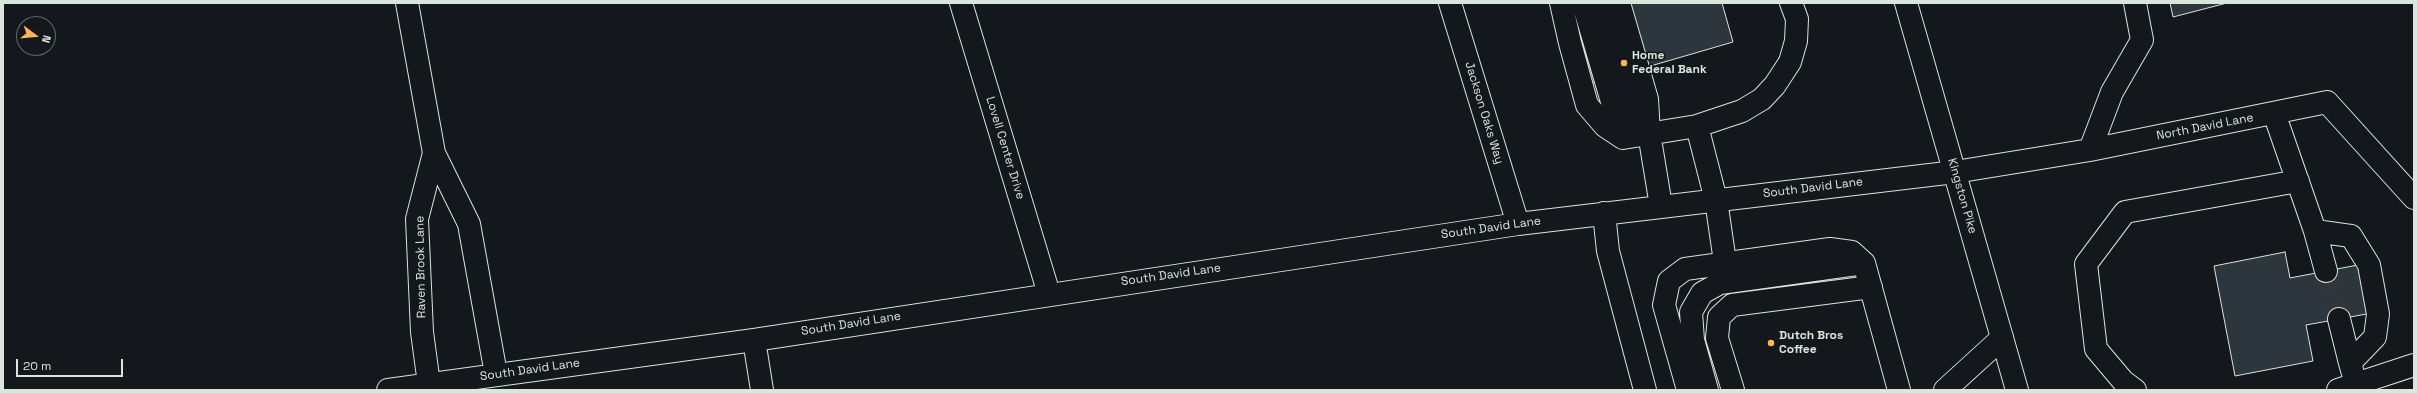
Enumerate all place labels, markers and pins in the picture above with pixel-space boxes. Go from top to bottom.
place label: Home Federal Bank [1632,49,1707,77]
marker: Home Federal Bank [1619,58,1629,68]
place label: Dutch Bros Coffee [1779,329,1843,357]
marker: Dutch Bros Coffee [1766,338,1776,348]

